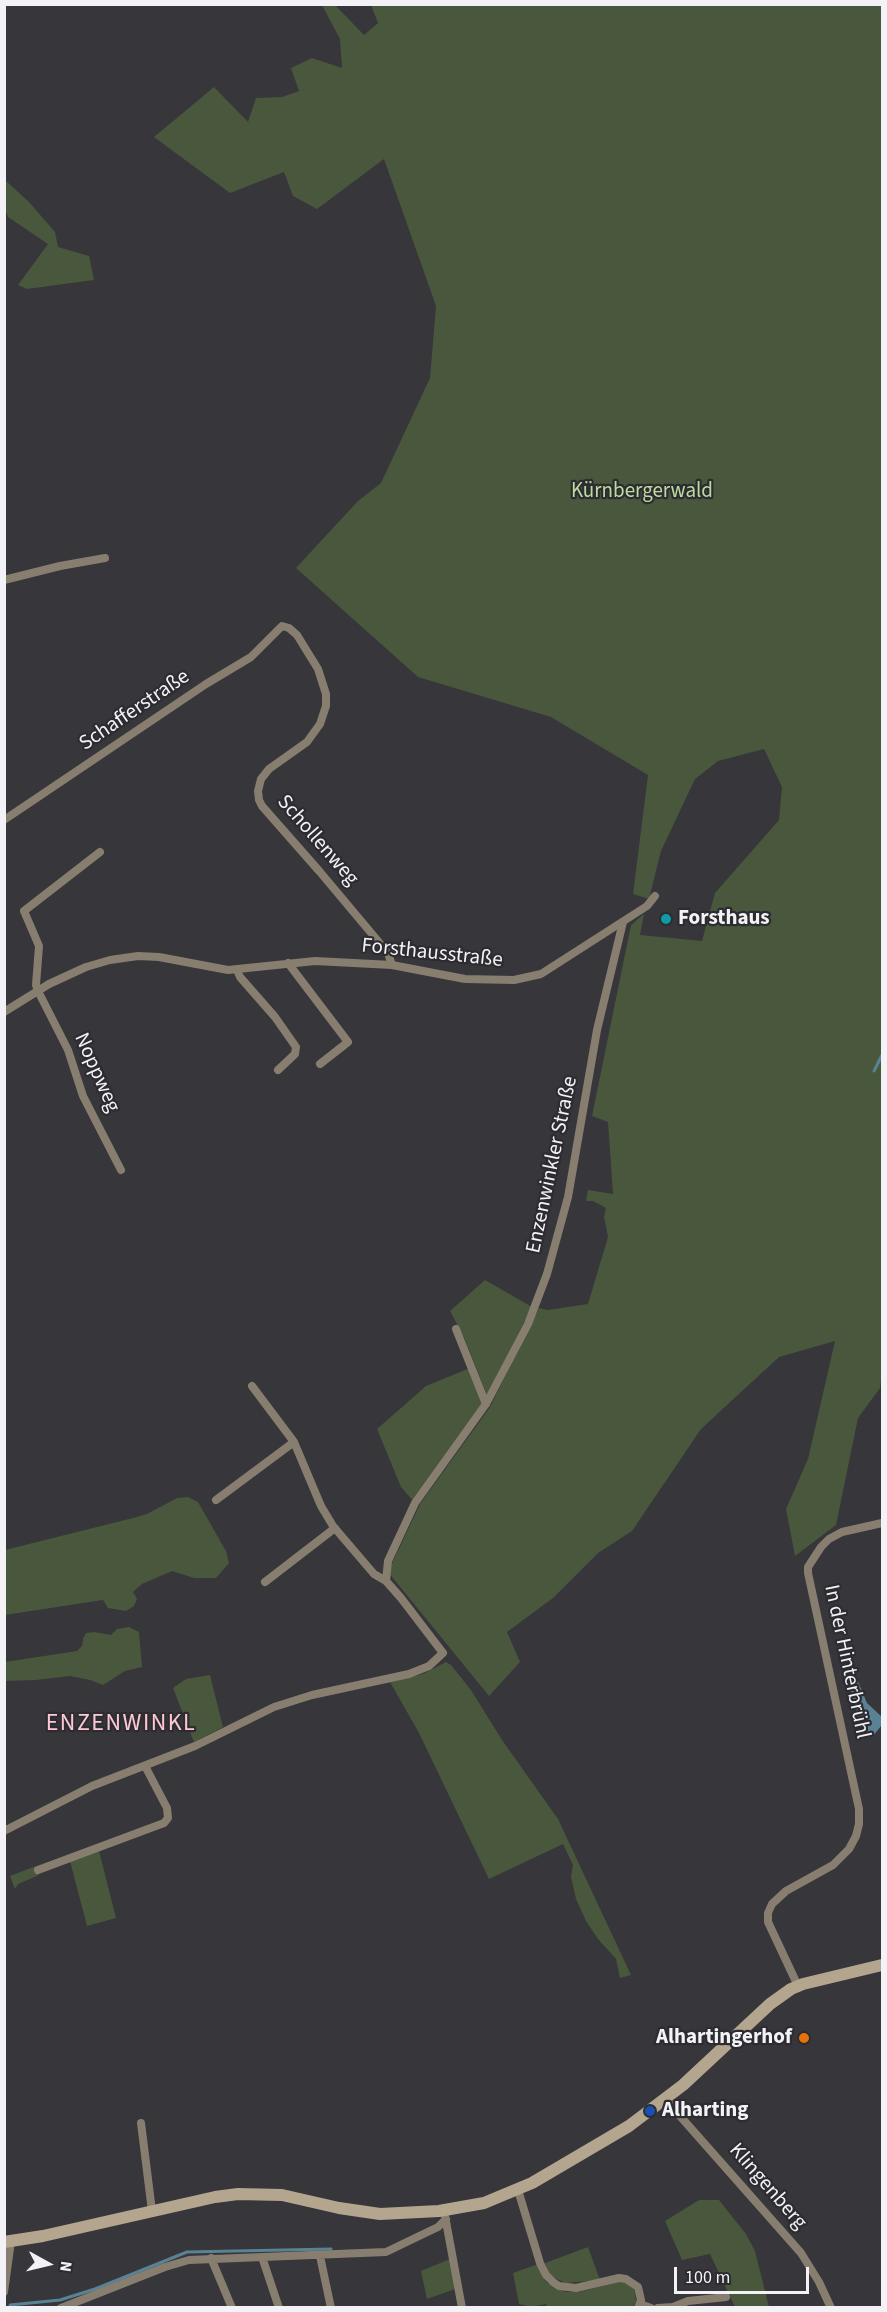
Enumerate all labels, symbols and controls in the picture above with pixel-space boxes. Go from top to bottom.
park label: Kürnbergerwald [571,479,713,505]
street label: Schafferstraße [75,665,195,757]
street label: Schollenweg [271,790,363,892]
place label: Forsthaus [678,906,770,932]
marker: Forsthaus [659,912,673,926]
street label: Forsthausstraße [360,934,504,974]
street label: Noppweg [67,1030,125,1116]
street label: Enzenwinkler Straße [522,1074,584,1256]
street label: In der Hinterbrühl [817,1583,875,1741]
district label: ENZENWINKL [46,1711,196,1739]
place label: Alhartingerhof [656,2025,792,2051]
marker: Alhartingerhof [797,2031,811,2045]
place label: Alharting [662,2098,749,2124]
marker: Alharting [643,2104,657,2118]
street label: Klingenberg [723,2139,811,2235]
north arrow [18,2234,78,2294]
scale bar [677,2255,812,2293]
text: N [54,2260,77,2273]
text: 100 m [685,2265,730,2290]

